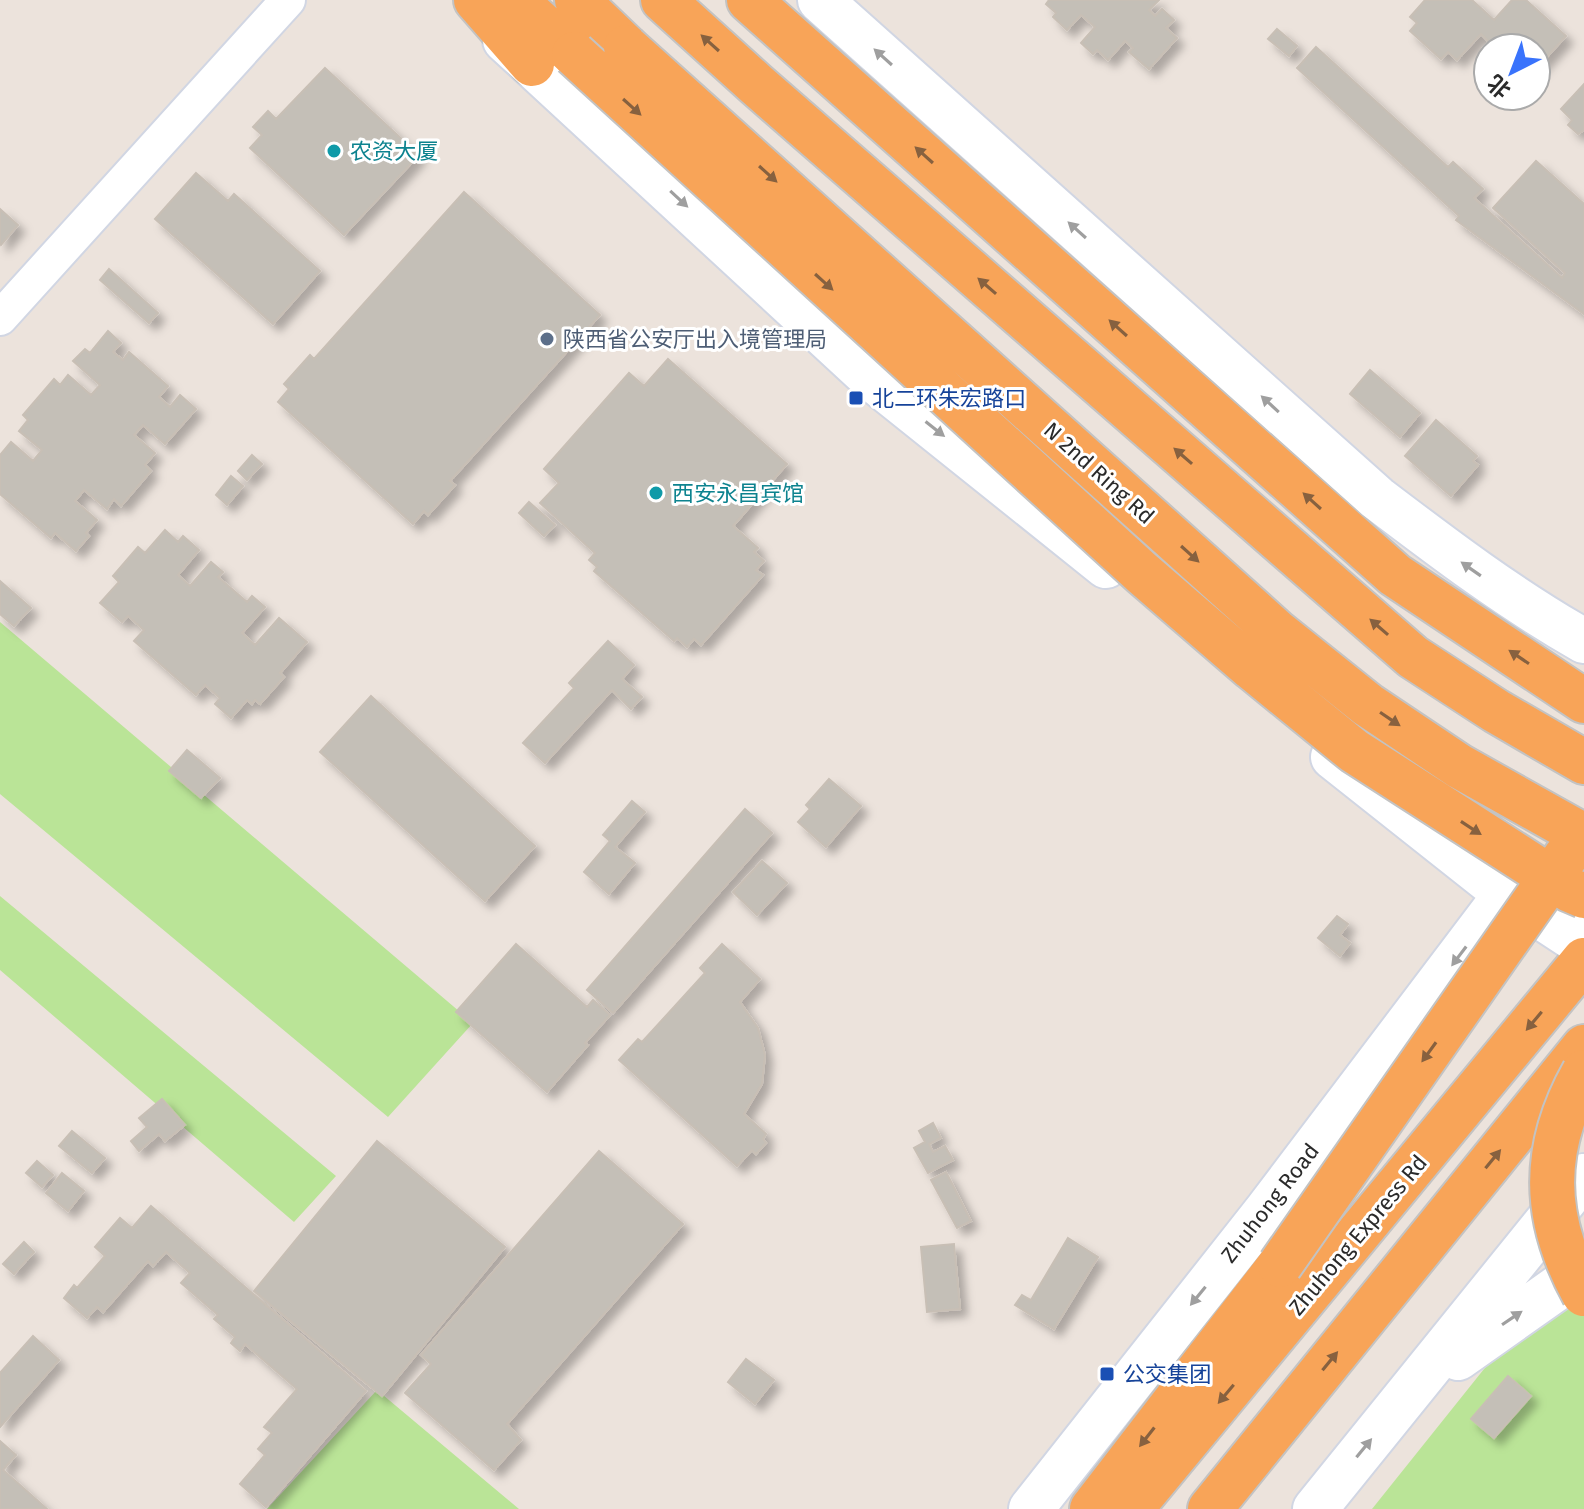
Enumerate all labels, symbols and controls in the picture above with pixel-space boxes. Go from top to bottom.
north arrow [1472,32,1552,112]
one-way arrow [701,34,720,52]
one-way arrow [874,48,893,66]
text: 北 [1482,69,1516,104]
one-way arrow [622,98,642,116]
place label: 农资大厦 [350,138,438,165]
marker: 农资大厦 [325,142,343,160]
one-way arrow [914,147,933,165]
one-way arrow [758,165,777,183]
one-way arrow [670,190,689,208]
one-way arrow [1068,221,1087,239]
one-way arrow [814,273,833,291]
one-way arrow [977,277,997,295]
one-way arrow [1108,320,1127,338]
place label: 陕西省公安厅出入境管理局 [563,326,827,353]
marker: 陕西省公安厅出入境管理局 [538,330,556,348]
place label: 北二环朱宏路口 [872,385,1026,412]
marker: 北二环朱宏路口 [847,389,865,407]
one-way arrow [1261,396,1280,414]
street label: N 2nd Ring Rd [1038,416,1160,530]
one-way arrow [925,420,945,436]
one-way arrow [1173,448,1193,465]
place label: 西安永昌宾馆 [672,480,804,507]
marker: 西安永昌宾馆 [647,484,665,502]
one-way arrow [1302,492,1322,510]
one-way arrow [1179,545,1199,562]
one-way arrow [1460,562,1481,577]
one-way arrow [1370,619,1390,636]
one-way arrow [1508,651,1530,665]
one-way arrow [1380,712,1401,727]
one-way arrow [1460,821,1482,835]
one-way arrow [1451,946,1467,966]
one-way arrow [1526,1010,1543,1030]
one-way arrow [1422,1042,1437,1063]
street label: Zhuhong Road [1215,1138,1325,1268]
street label: Zhuhong Express Rd [1283,1149,1433,1321]
one-way arrow [1484,1149,1501,1169]
one-way arrow [1190,1286,1207,1306]
one-way arrow [1501,1310,1522,1325]
one-way arrow [1321,1351,1337,1371]
place label: 公交集团 [1123,1361,1211,1388]
marker: 公交集团 [1098,1365,1116,1383]
one-way arrow [1218,1384,1235,1404]
one-way arrow [1140,1427,1156,1448]
one-way arrow [1356,1438,1372,1458]

